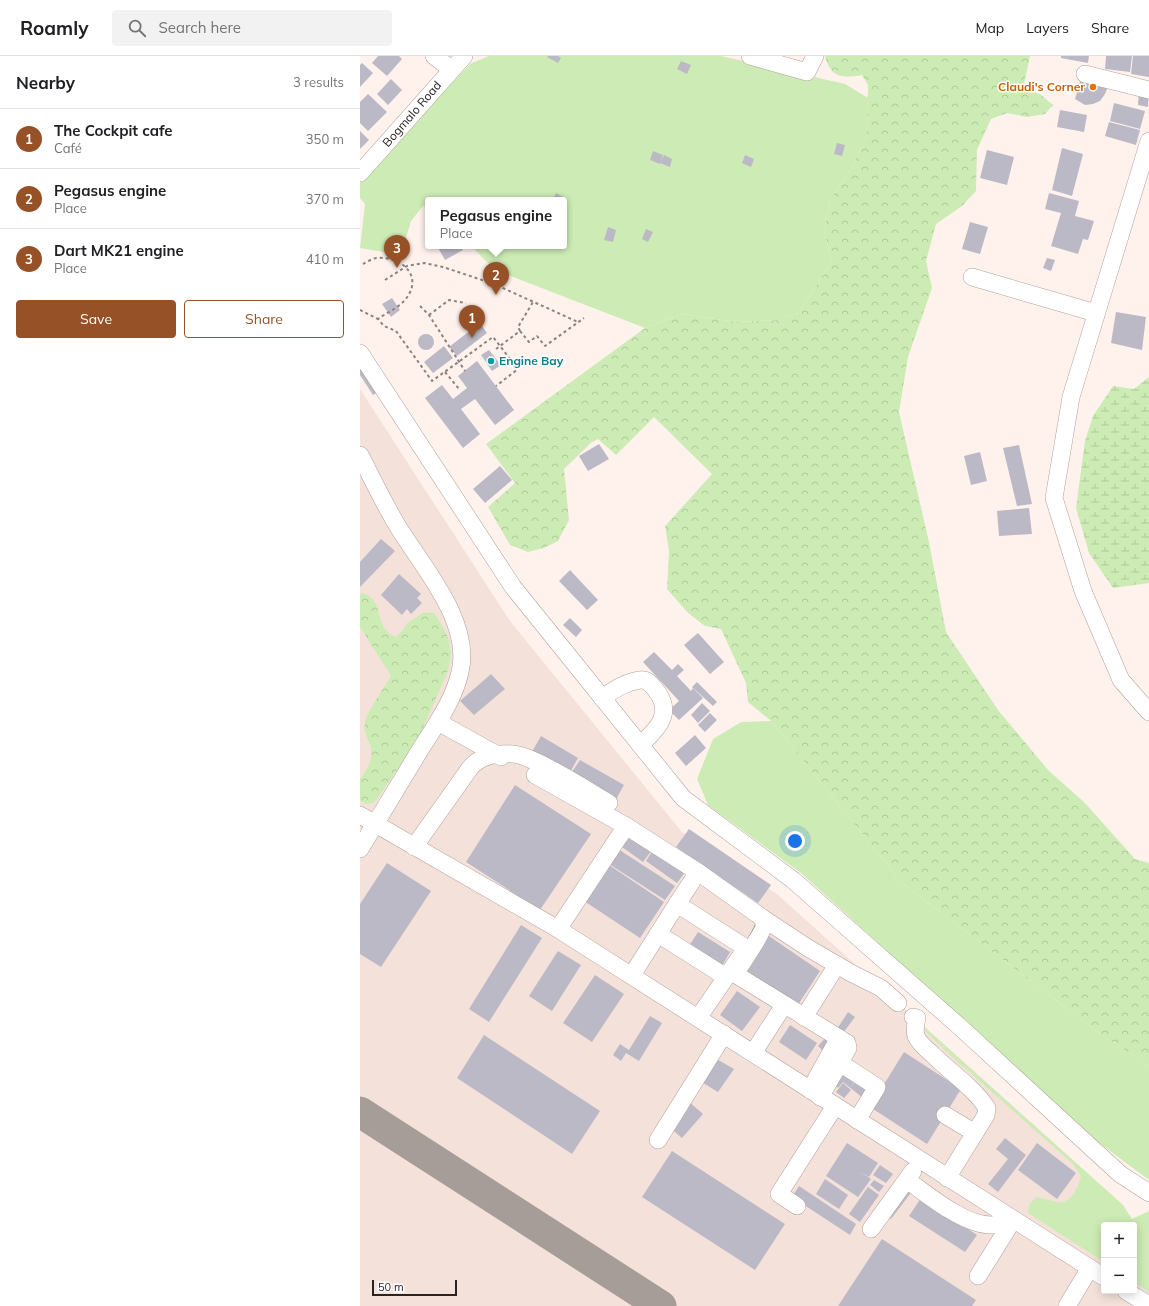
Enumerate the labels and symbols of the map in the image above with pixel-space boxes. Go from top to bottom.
street label: Bogmalo Road [379,78,444,150]
place label: Claudi's Corner [998,79,1085,94]
marker: Claudi's Corner [1088,82,1098,92]
pin: 3 [384,235,410,268]
pin: 2 [483,262,509,295]
pin: 1 [459,305,485,338]
place label: Engine Bay [499,353,564,368]
marker: Engine Bay [486,356,496,366]
your location [785,831,805,851]
scale bar [372,1278,457,1297]

